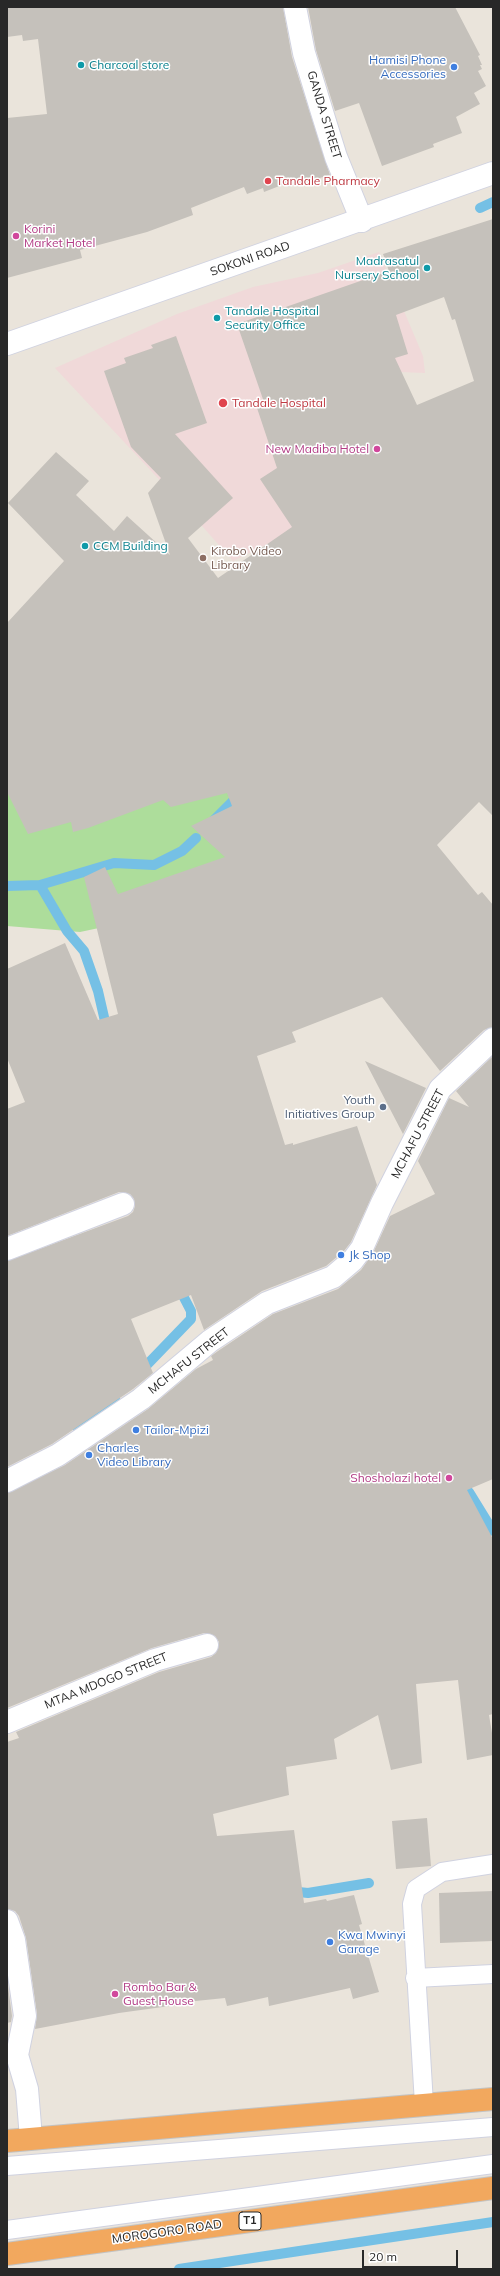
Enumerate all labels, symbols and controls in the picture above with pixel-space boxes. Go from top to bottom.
place label: Hamisi Phone Accessories [369,53,446,81]
place label: Charcoal store [89,58,169,72]
marker: Charcoal store [76,60,86,70]
marker: Hamisi Phone Accessories [449,62,459,72]
street label: GANDA STREET [304,69,344,161]
place label: Tandale Pharmacy [276,174,380,188]
marker: Tandale Pharmacy [263,176,273,186]
place label: Korini Market Hotel [24,222,95,250]
marker: Korini Market Hotel [11,231,21,241]
street label: SOKONI ROAD [208,239,292,279]
place label: Madrasatul Nursery School [335,254,419,282]
marker: Madrasatul Nursery School [422,263,432,273]
place label: Tandale Hospital Security Office [225,304,319,332]
marker: Tandale Hospital Security Office [212,313,222,323]
place label: Tandale Hospital [232,396,326,410]
marker: Tandale Hospital [217,397,229,409]
place label: New Madiba Hotel [265,442,369,456]
marker: New Madiba Hotel [372,444,382,454]
place label: CCM Building [93,539,168,553]
marker: CCM Building [80,541,90,551]
place label: Kirobo Video Library [211,544,282,572]
marker: Kirobo Video Library [198,553,208,563]
street label: MCHAFU STREET [388,1087,448,1181]
place label: Youth Initiatives Group [285,1093,375,1121]
marker: Youth Initiatives Group [378,1102,388,1112]
place label: Jk Shop [349,1248,391,1262]
marker: Jk Shop [336,1250,346,1260]
street label: MCHAFU STREET [145,1325,233,1397]
place label: Tailor-Mpizi [144,1423,209,1437]
marker: Tailor-Mpizi [131,1425,141,1435]
place label: Charles Video Library [97,1441,171,1469]
marker: Charles Video Library [84,1450,94,1460]
place label: Shosholazi hotel [350,1471,441,1485]
marker: Shosholazi hotel [444,1473,454,1483]
street label: MTAA MDOGO STREET [43,1650,169,1712]
place label: Kwa Mwinyi Garage [338,1928,406,1956]
marker: Kwa Mwinyi Garage [325,1937,335,1947]
place label: Rombo Bar & Guest House [123,1980,197,2008]
marker: Rombo Bar & Guest House [110,1989,120,1999]
road number: T1 [239,2212,261,2230]
street label: MOROGORO ROAD [111,2217,223,2247]
scale bar [364,2242,460,2268]
text: 20 m [369,2249,397,2264]

